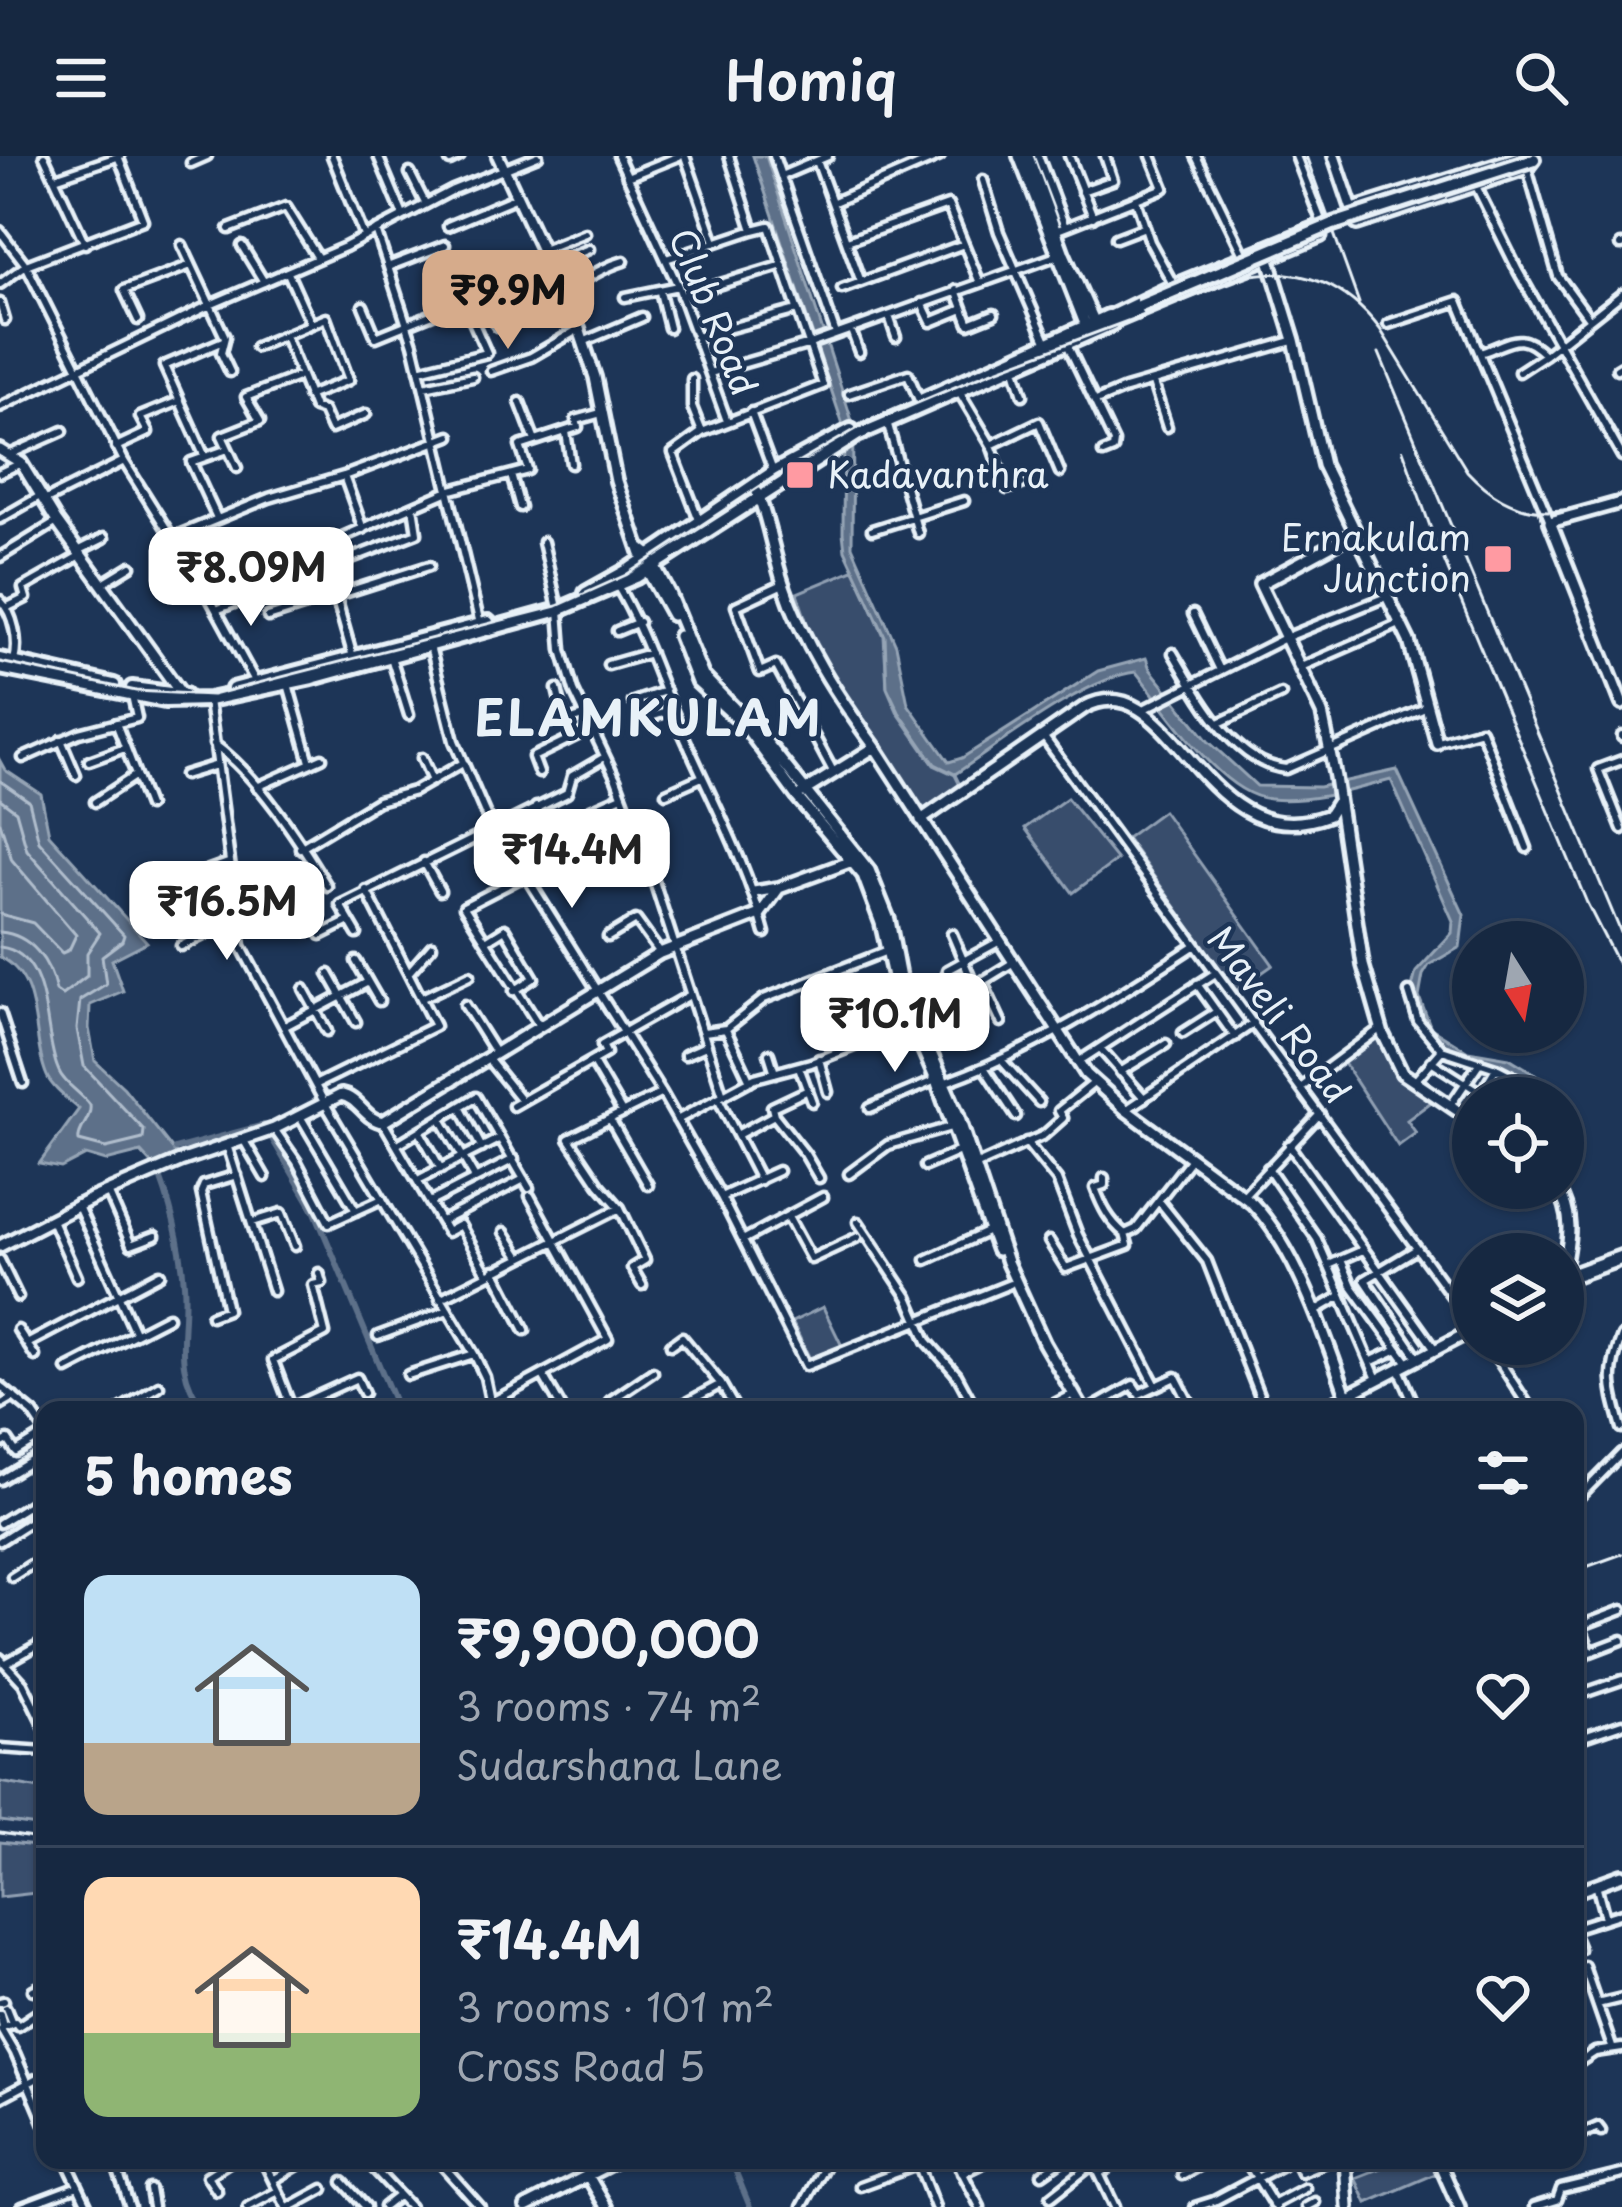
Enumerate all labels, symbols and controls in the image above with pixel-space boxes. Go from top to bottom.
text: Homiq [725,38,897,119]
icon: menu [48,45,114,111]
icon: search [1508,45,1574,111]
street label: Club Road [657,219,773,403]
pin: ₹9.9M [424,250,592,352]
text: ₹9.9M [449,259,567,318]
place label: Kadavanthra [827,446,1049,500]
marker: Kadavanthra [784,459,816,491]
place label: Ernakulam Junction [1281,509,1471,604]
pin: ₹8.09M [153,527,349,629]
text: ₹8.09M [176,536,326,595]
marker: Ernakulam Junction [1482,543,1514,575]
district label: ELAMKULAM [474,680,824,752]
pin: ₹14.4M [474,809,670,911]
text: ₹14.4M [501,818,643,877]
pin: ₹16.5M [129,861,325,963]
text: ₹16.5M [156,870,298,929]
street label: Maveli Road [1196,914,1365,1114]
north arrow [1452,921,1584,1053]
map controls [1452,921,1584,1365]
pin: ₹10.1M [797,973,993,1075]
text: ₹10.1M [827,982,963,1041]
button: locate [1452,1077,1584,1209]
button: layers [1452,1233,1584,1365]
text: 5 homes [84,1435,293,1512]
icon: filters [1470,1440,1536,1506]
text: ₹9,900,000 [456,1598,760,1675]
icon: home [180,1623,324,1767]
icon: heart [1470,1662,1536,1728]
text: 3 rooms · 74 m² [456,1675,761,1734]
text: Sudarshana Lane [456,1734,783,1793]
text: ₹14.4M [456,1899,642,1976]
icon: home [180,1925,324,2069]
icon: heart [1470,1964,1536,2030]
text: 3 rooms · 101 m² [456,1976,774,2035]
text: Cross Road 5 [456,2035,705,2094]

